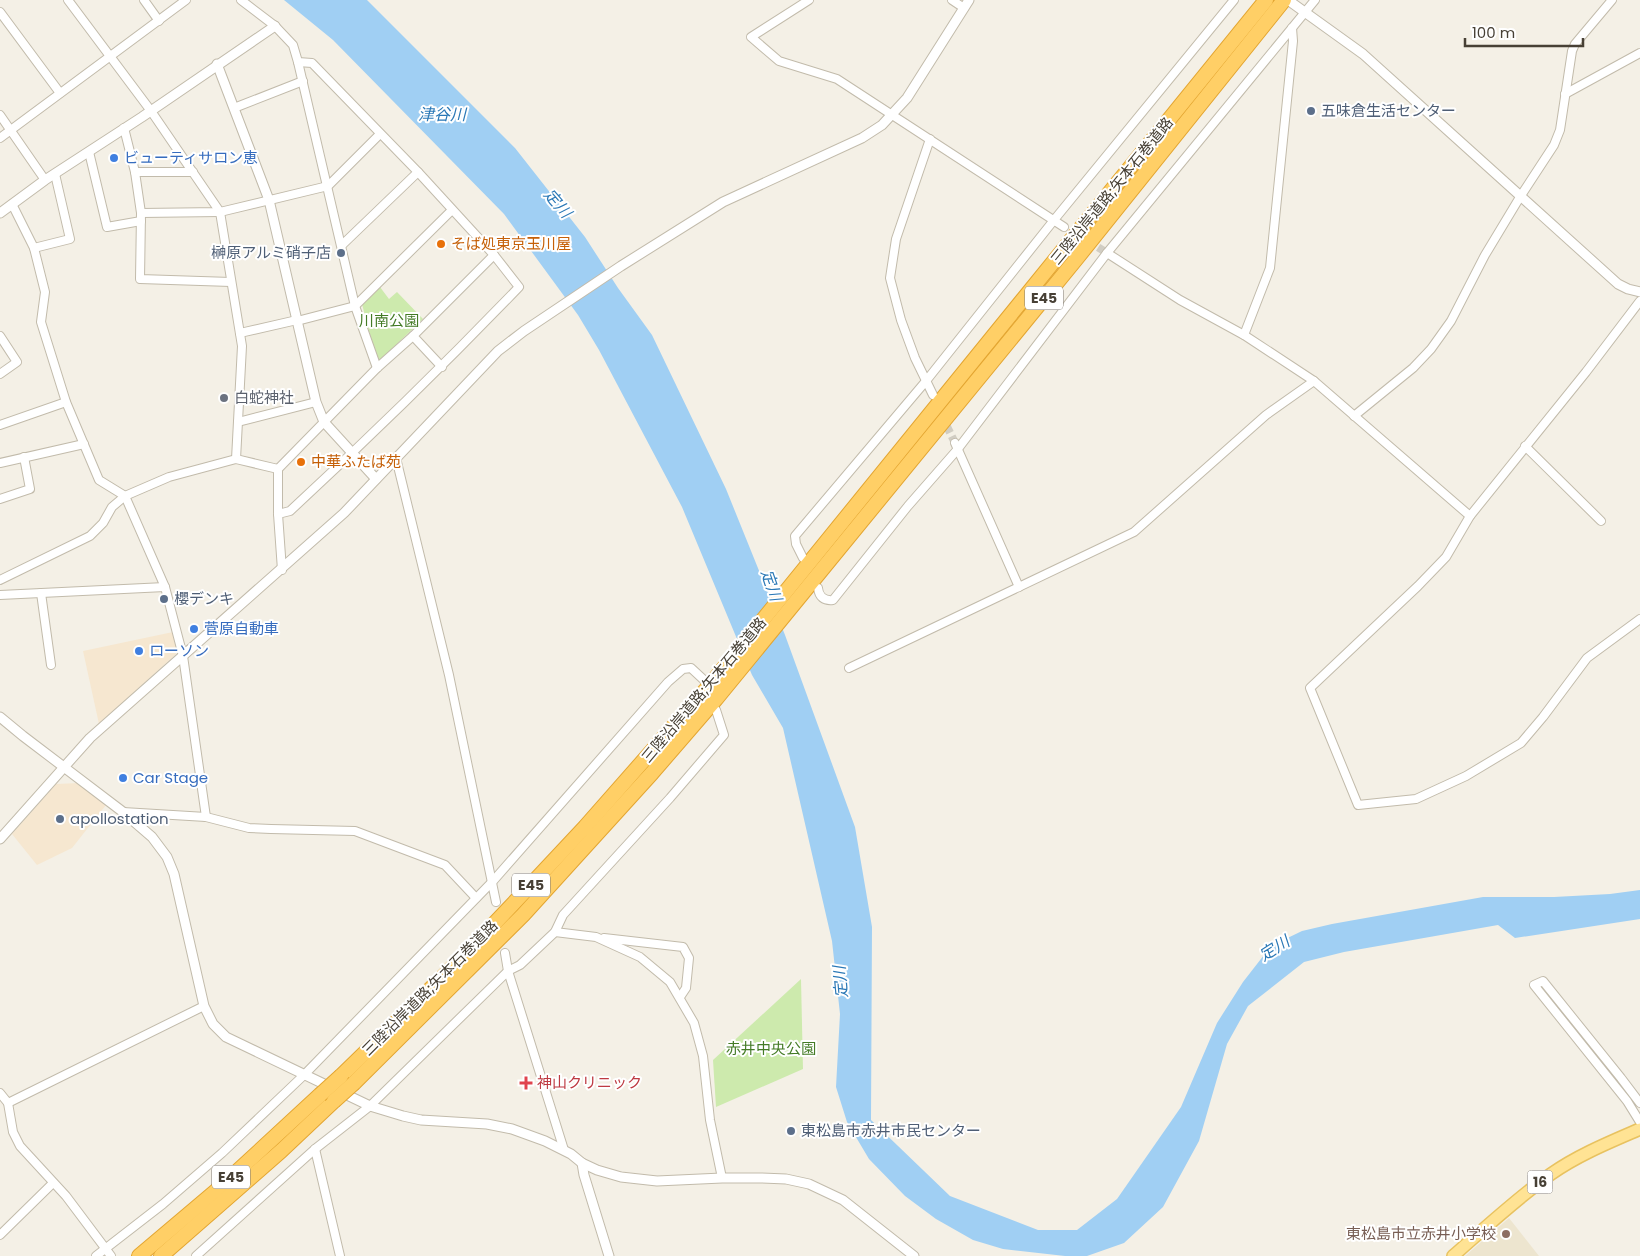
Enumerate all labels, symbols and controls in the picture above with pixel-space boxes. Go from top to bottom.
scale bar [1465,15,1582,47]
text: 100 m [1472,22,1515,43]
place label: 五味倉生活センター [1321,100,1456,121]
water label: 津谷川 [418,103,468,126]
marker: 五味倉生活センター [1305,105,1317,117]
street label: 三陸沿岸道路;矢本石巻道路 [1046,113,1178,269]
place label: ビューティサロン恵 [124,147,258,168]
marker: ビューティサロン恵 [108,152,120,164]
water label: 定川 [538,184,578,224]
place label: そば処東京玉川屋 [451,233,571,254]
marker: そば処東京玉川屋 [435,238,447,250]
place label: 榊原アルミ硝子店 [211,242,331,263]
marker: 榊原アルミ硝子店 [335,247,347,259]
road number: E45 [1025,286,1063,310]
park label: 川南公園 [359,310,419,331]
place label: 白蛇神社 [234,387,294,408]
marker: 白蛇神社 [218,392,230,404]
place label: 中華ふたば苑 [311,451,401,472]
marker: 中華ふたば苑 [295,456,307,468]
water label: 定川 [755,566,788,606]
place label: 櫻デンキ [174,588,234,609]
marker: 櫻デンキ [158,593,170,605]
street label: 三陸沿岸道路;矢本石巻道路 [636,612,771,767]
place label: 菅原自動車 [204,618,279,639]
marker: 菅原自動車 [188,623,200,635]
place label: ローソン [149,640,209,661]
marker: ローソン [133,645,145,657]
place label: Car Stage [133,767,208,788]
marker: Car Stage [117,772,129,784]
place label: apollostation [70,808,169,829]
marker: apollostation [54,813,66,825]
road number: E45 [512,874,550,896]
street label: 三陸沿岸道路;矢本石巻道路 [357,915,502,1060]
water label: 定川 [1255,929,1296,967]
water label: 定川 [827,963,853,999]
park label: 赤井中央公園 [726,1038,816,1059]
place label: 神山クリニック [537,1072,642,1093]
marker: 神山クリニック [519,1076,533,1090]
place label: 東松島市赤井市民センター [801,1120,981,1141]
marker: 東松島市赤井市民センター [785,1125,797,1137]
road number: E45 [212,1166,250,1188]
road number: 16 [1528,1170,1552,1194]
place label: 東松島市立赤井小学校 [1346,1223,1496,1244]
marker: 東松島市立赤井小学校 [1500,1228,1512,1240]

